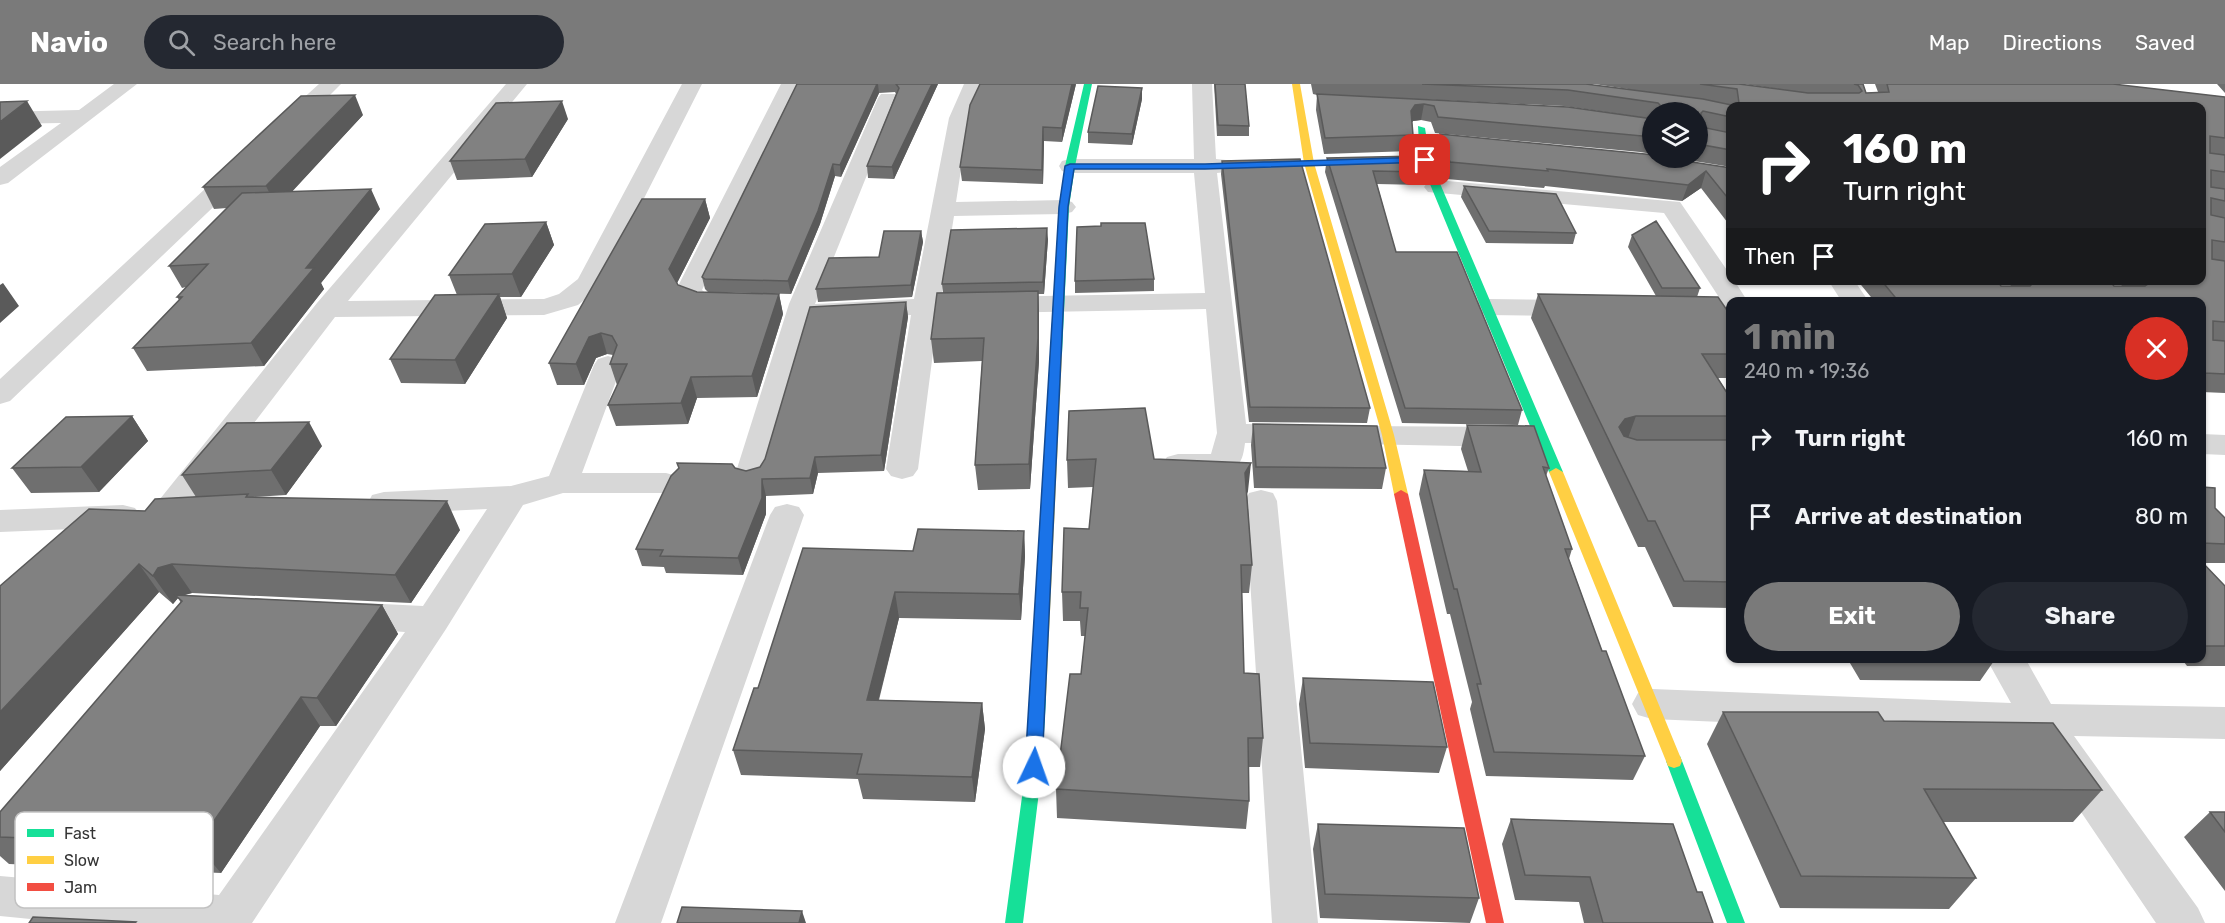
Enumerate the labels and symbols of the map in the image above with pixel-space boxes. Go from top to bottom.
pin [1399,134,1450,185]
position arrow [1002,735,1066,799]
legend [15,812,213,908]
text: Fast [64,824,96,843]
text: Slow [64,851,100,870]
text: Jam [64,878,97,897]

